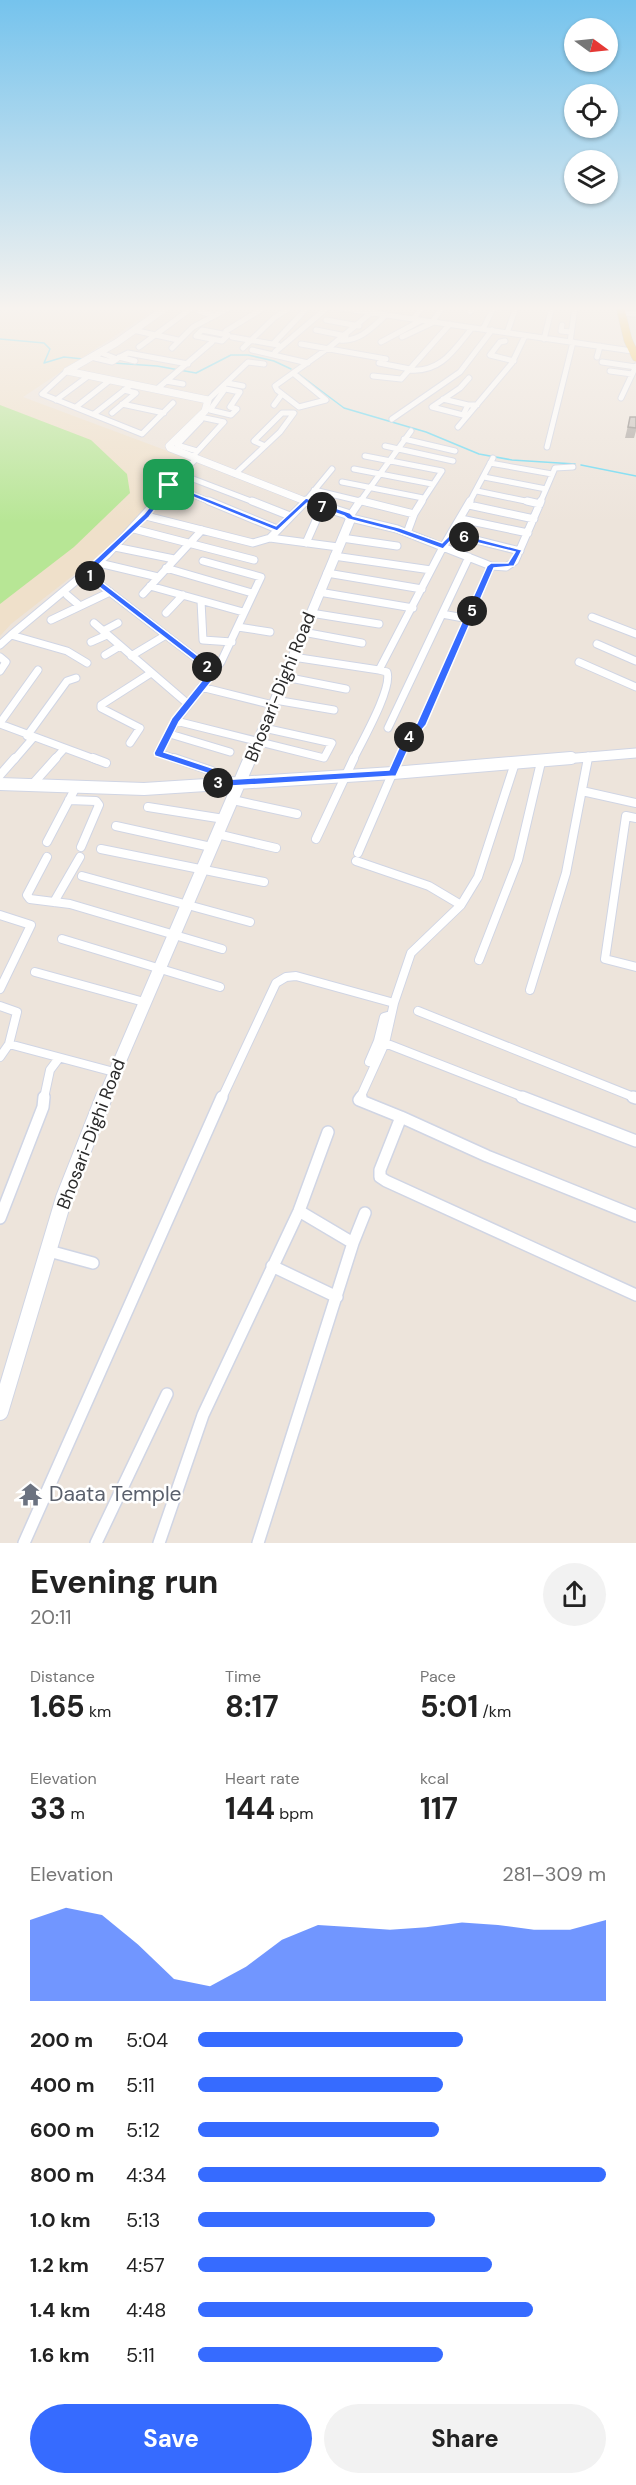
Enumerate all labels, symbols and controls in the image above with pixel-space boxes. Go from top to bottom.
north arrow [564,18,618,72]
map controls [564,18,618,204]
button: locate [564,84,618,138]
button: layers [564,150,618,204]
pin [143,459,194,510]
icon: arrive [152,468,185,501]
pin: 7 [307,492,337,522]
text: 7 [318,496,326,517]
pin: 6 [449,522,479,552]
text: 6 [459,526,469,547]
pin: 1 [75,561,105,591]
text: 1 [87,565,93,586]
pin: 5 [457,596,487,626]
text: 5 [467,600,477,621]
street label: Bhosari-Dighi Road [239,609,321,765]
pin: 2 [192,652,222,682]
text: 2 [202,656,212,677]
pin: 4 [394,722,424,752]
text: 4 [404,726,414,747]
pin: 3 [203,768,233,798]
text: 3 [213,772,223,793]
street label: Bhosari-Dighi Road [51,1055,131,1213]
place label: Daata Temple [49,1480,182,1508]
temple icon: Daata Temple [18,1481,44,1507]
text: Evening run [30,1560,218,1603]
button: share [543,1563,606,1626]
text: 20:11 [30,1604,72,1630]
text: Distance [30,1666,95,1687]
text: Time [225,1666,261,1687]
text: Pace [420,1666,456,1687]
text: 1.65 [30,1687,85,1726]
text: 8:17 [225,1687,279,1726]
text: 5:01 [420,1687,478,1726]
text: km [85,1701,111,1722]
text: /km [478,1701,511,1722]
text: Elevation [30,1768,97,1789]
text: Heart rate [225,1768,300,1789]
text: kcal [420,1768,449,1789]
text: 33 [30,1789,66,1828]
text: 144 [225,1789,275,1828]
text: 117 [420,1789,458,1828]
text: m [66,1803,85,1824]
text: bpm [275,1803,313,1824]
text: Elevation [30,1861,113,1887]
text: 281–309 m [502,1861,606,1887]
text: 200 m [30,2027,93,2053]
text: 5:04 [126,2027,168,2053]
text: 400 m [30,2072,95,2098]
text: 5:11 [126,2072,155,2098]
text: 600 m [30,2117,94,2143]
text: 5:12 [126,2117,160,2143]
text: 800 m [30,2162,94,2188]
text: 4:34 [126,2162,166,2188]
text: 1.0 km [30,2207,91,2233]
text: 5:13 [126,2207,160,2233]
text: 1.2 km [30,2252,89,2278]
text: 4:57 [126,2252,165,2278]
text: 1.4 km [30,2297,90,2323]
text: 4:48 [126,2297,166,2323]
text: 1.6 km [30,2342,89,2368]
text: 5:11 [126,2342,155,2368]
button: Save [30,2404,312,2473]
button: Share [324,2404,606,2473]

